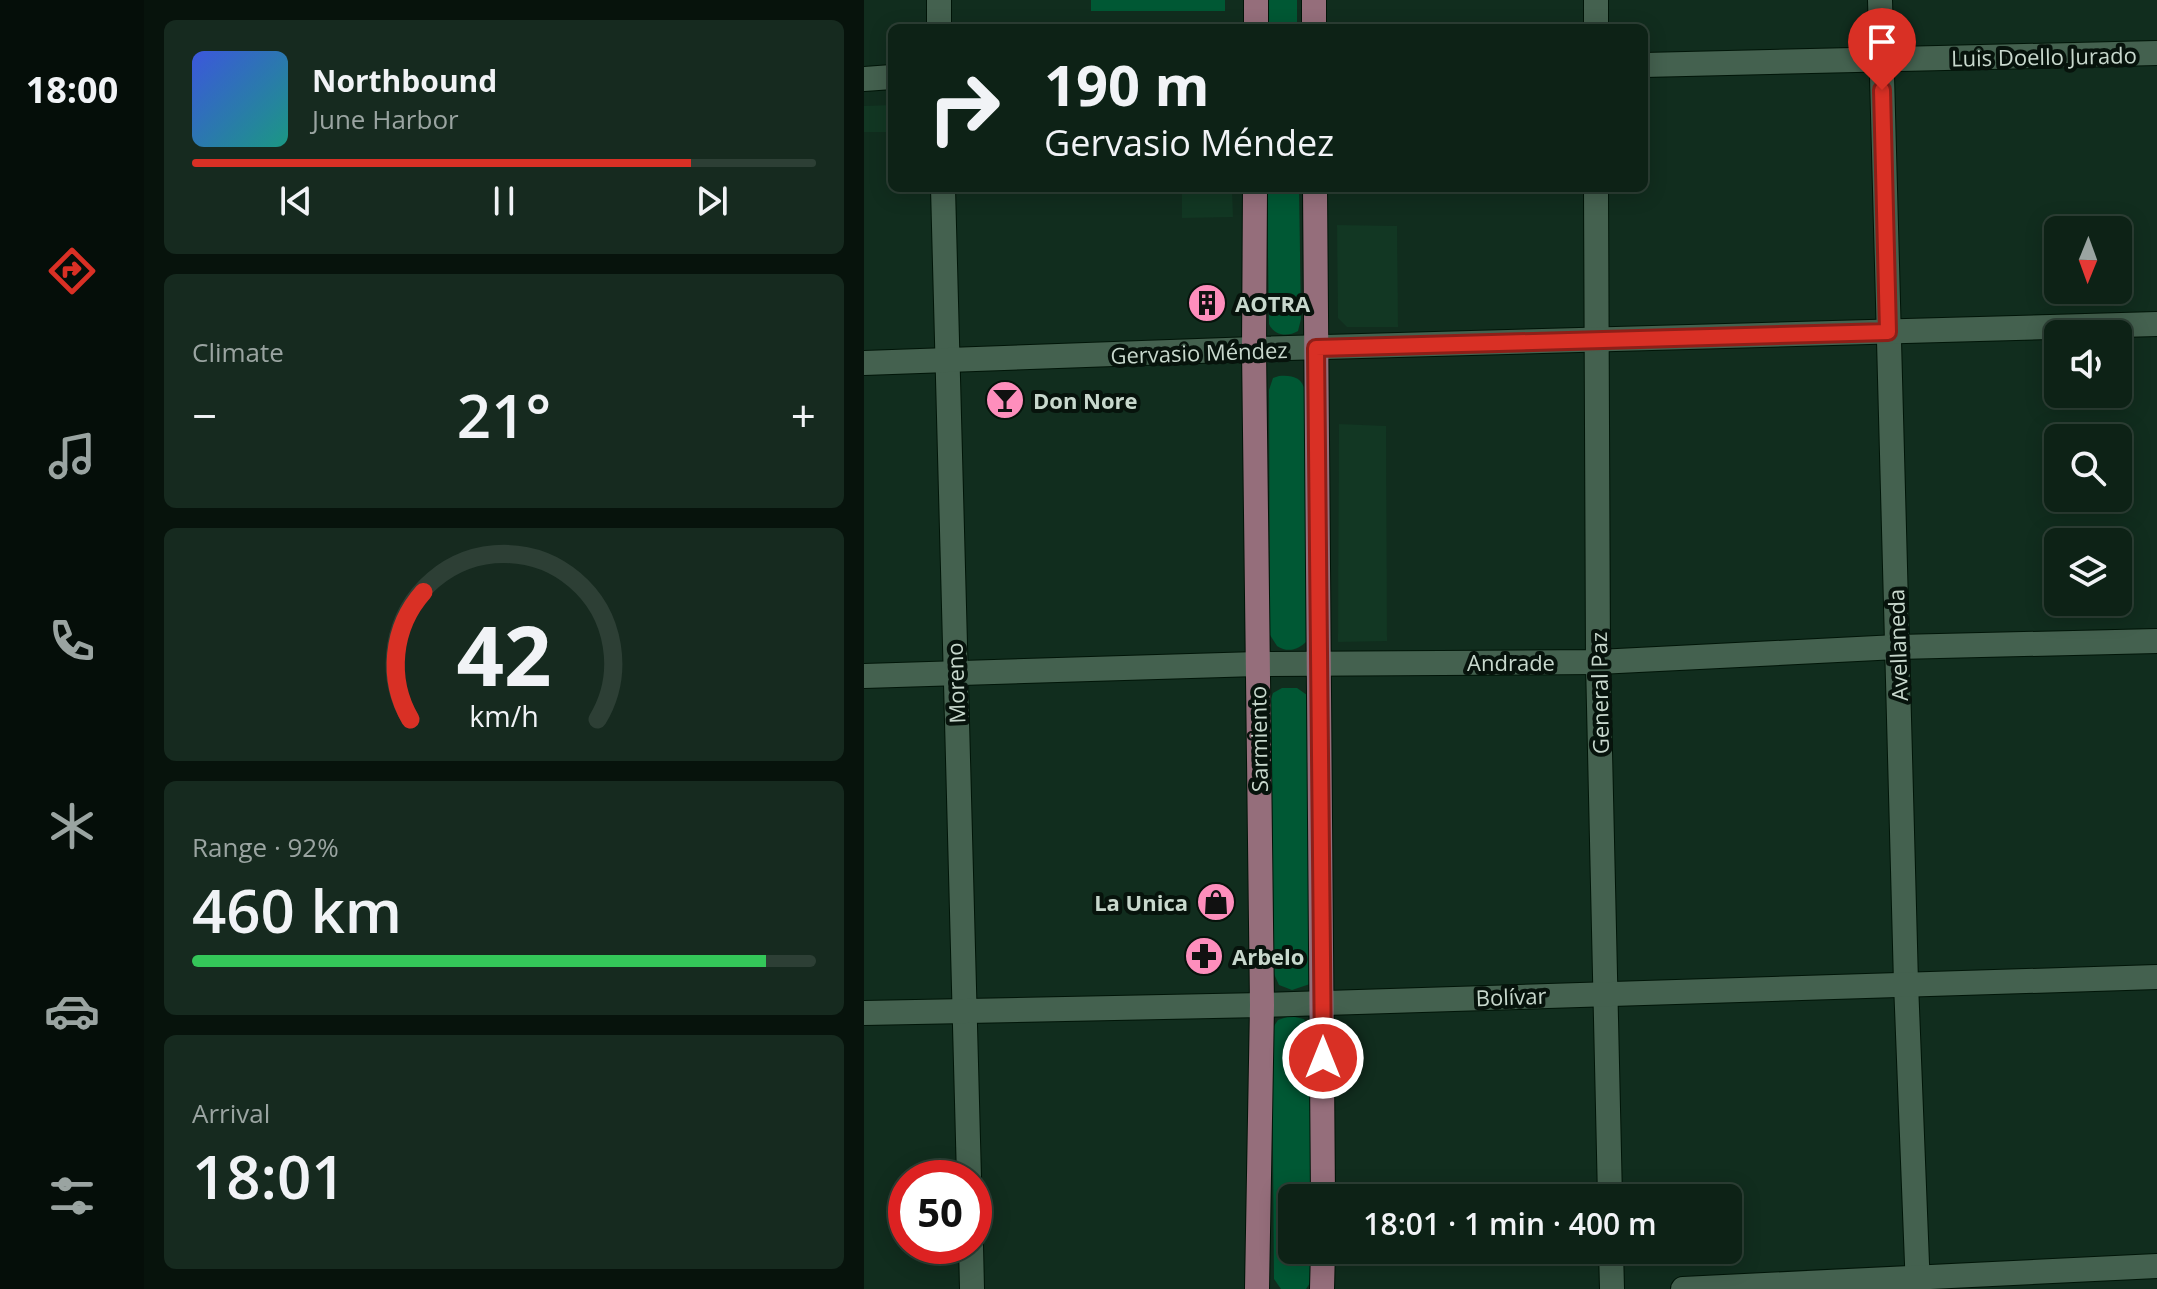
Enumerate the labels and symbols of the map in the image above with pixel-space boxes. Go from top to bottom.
pin [1848,8,1916,90]
street label: Luis Doello Jurado [1951,39,2137,73]
north arrow [2044,216,2132,304]
building icon: AOTRA [1186,282,1228,324]
place label: AOTRA [1235,288,1311,318]
street label: Gervasio Méndez [1110,334,1288,370]
bar icon: Don Nore [984,379,1026,421]
place label: Don Nore [1033,385,1138,415]
street label: Avellaneda [1880,588,1914,702]
street label: General Paz [1583,632,1615,754]
street label: Moreno [939,642,971,724]
street label: Andrade [1467,647,1555,677]
street label: Sarmiento [1242,686,1274,792]
shop icon: La Unica [1195,881,1237,923]
place label: La Unica [1094,887,1188,917]
pharmacy icon: Arbelo [1183,935,1225,977]
place label: Arbelo [1232,941,1304,971]
street label: Bolívar [1475,980,1547,1012]
position arrow [1281,1016,1365,1100]
speed limit sign: 50 [888,1160,992,1264]

